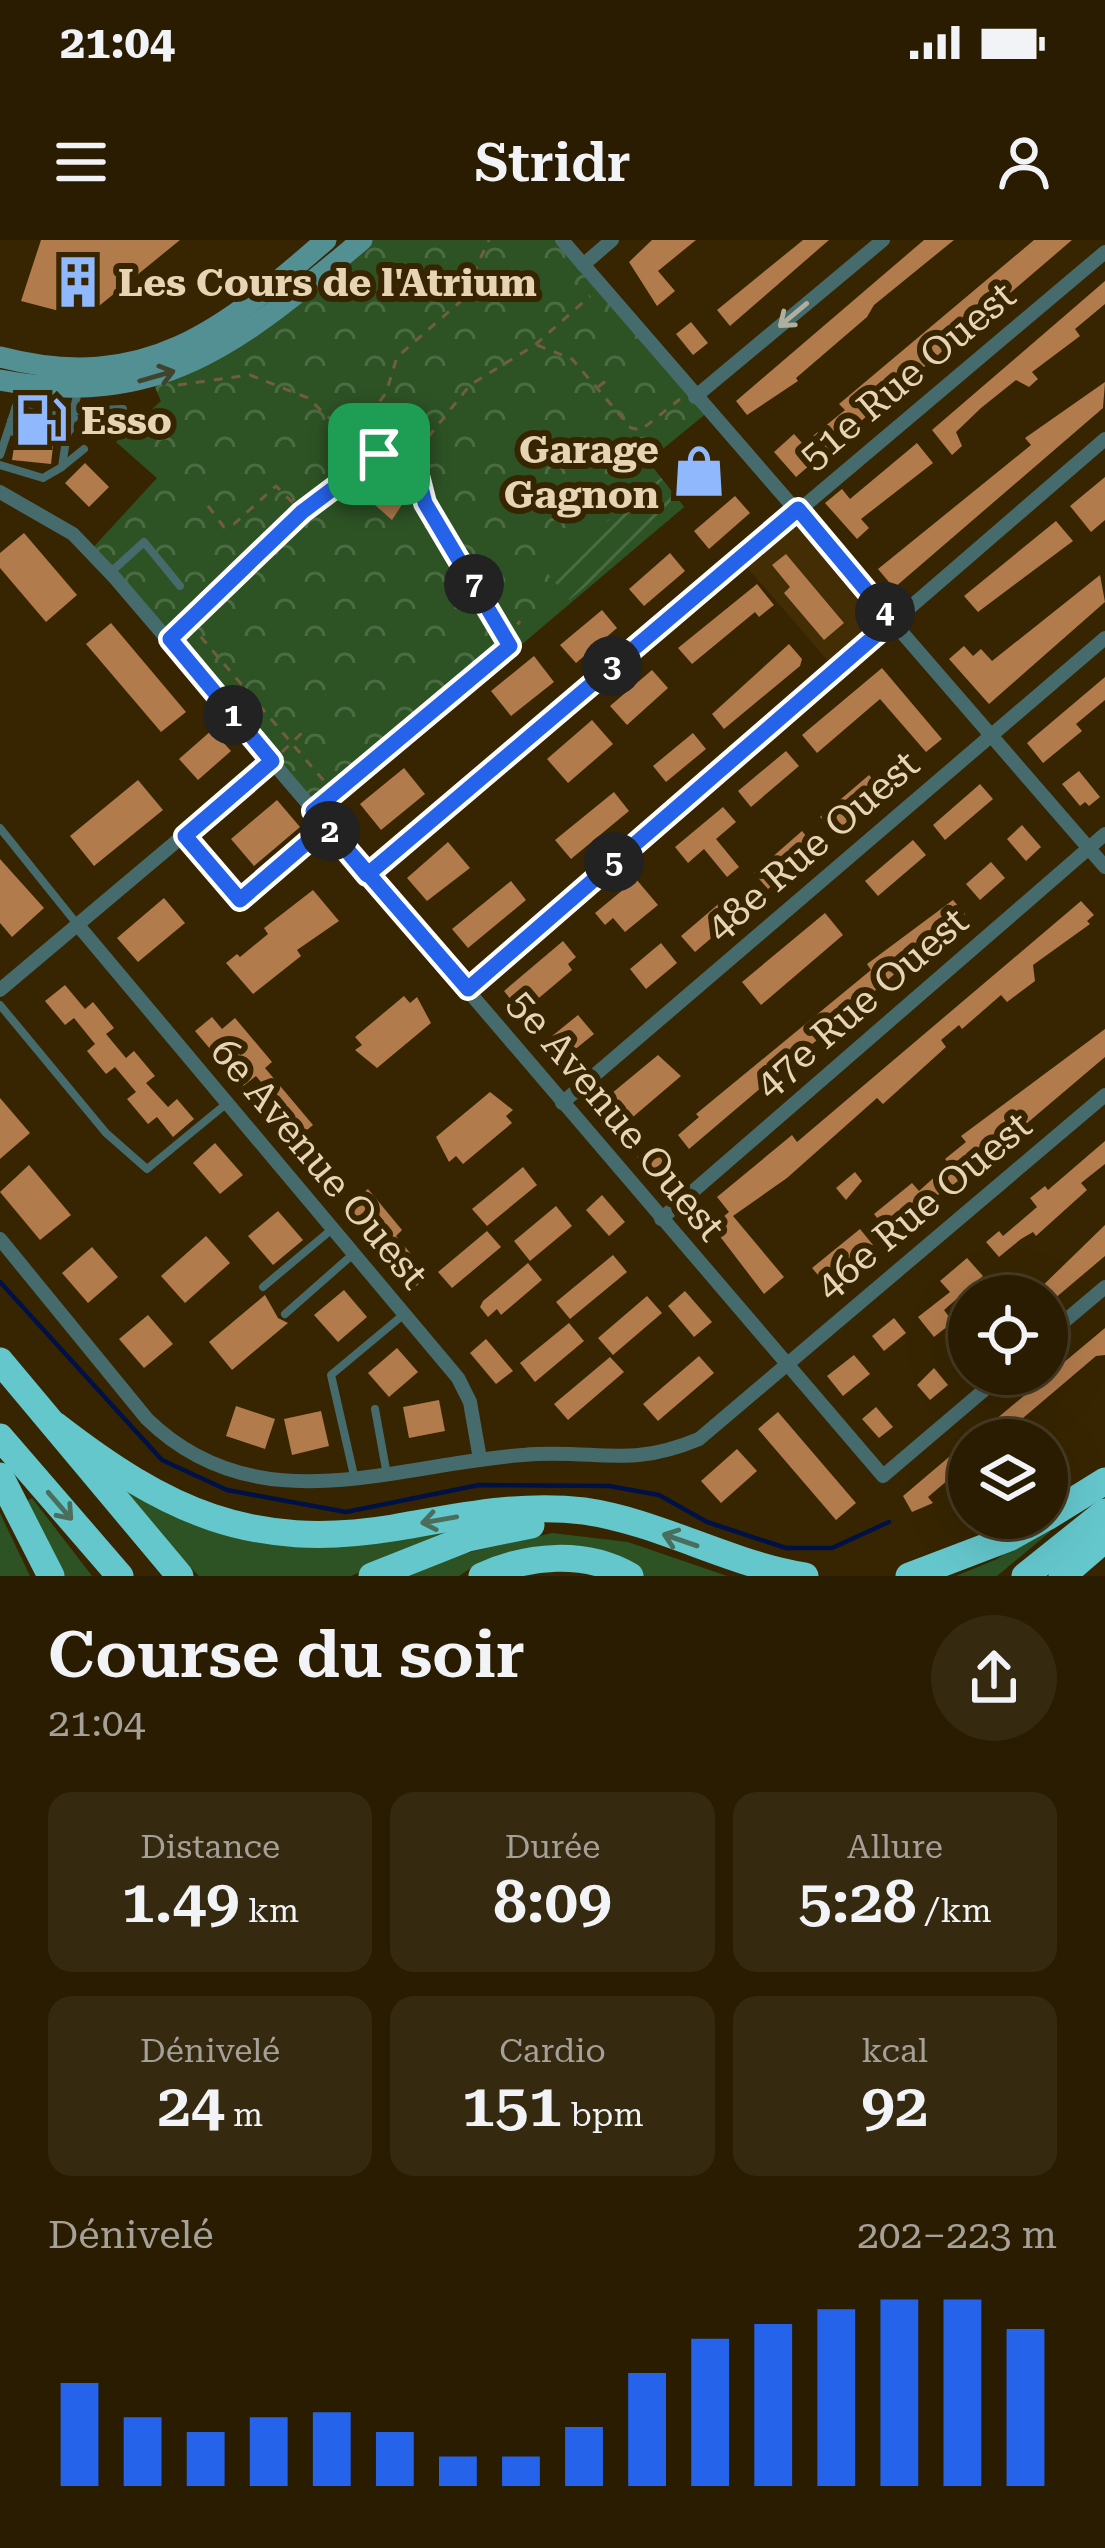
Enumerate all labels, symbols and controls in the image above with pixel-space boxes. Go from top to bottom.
text: 21:04 [60,16,175,69]
icon: menu [48,129,114,195]
icon: person [991,129,1057,195]
text: Stridr [474,131,631,194]
building icon: Les Cours de l'Atrium [49,253,107,311]
place label: Les Cours de l'Atrium [118,260,537,306]
street label: 51e Rue Ouest [791,272,1025,479]
one-way arrow [778,301,809,329]
one-way arrow [137,364,175,386]
fuel station icon: Esso [12,391,70,449]
place label: Esso [81,398,172,444]
pin [328,403,430,505]
icon: arrive [346,421,412,487]
place label: Garage Gagnon [504,427,659,518]
shop icon: Garage Gagnon [670,442,728,500]
pin: 7 [444,554,504,614]
text: 7 [465,564,483,603]
pin: 4 [855,582,915,642]
text: 4 [876,592,894,631]
pin: 3 [582,636,642,696]
text: 3 [603,646,621,685]
pin: 1 [203,685,263,745]
text: 1 [224,695,242,734]
street label: 48e Rue Ouest [697,741,928,951]
pin: 2 [300,801,360,861]
text: 2 [321,811,339,850]
pin: 5 [584,832,644,892]
text: 5 [605,842,623,881]
street label: 47e Rue Ouest [746,898,977,1108]
street label: 5e Avenue Ouest [498,981,734,1250]
street label: 6e Avenue Ouest [201,1029,437,1298]
street label: 46e Rue Ouest [807,1102,1041,1309]
map controls [948,1275,1068,1539]
button: locate [948,1275,1068,1395]
button: layers [948,1419,1068,1539]
one-way arrow [46,1491,73,1521]
one-way arrow [420,1509,459,1532]
one-way arrow [662,1528,699,1549]
button: share [931,1615,1057,1741]
text: Course du soir [48,1616,525,1693]
text: 21:04 [48,1700,145,1746]
text: Distance [140,1827,280,1866]
text: Durée [505,1827,600,1866]
text: Allure [847,1827,943,1866]
text: 1.49 [121,1866,240,1937]
text: 8:09 [493,1866,612,1937]
text: 5:28 [798,1866,917,1937]
text: km [240,1891,299,1930]
text: /km [917,1891,992,1930]
text: Dénivelé [140,2031,280,2070]
text: Cardio [499,2031,606,2070]
text: kcal [862,2031,928,2070]
text: 24 [157,2070,225,2141]
text: 151 [461,2070,562,2141]
text: 92 [861,2070,928,2141]
text: m [225,2095,263,2134]
text: bpm [562,2095,644,2134]
text: Dénivelé [48,2212,214,2258]
text: 202–223 m [857,2212,1057,2258]

